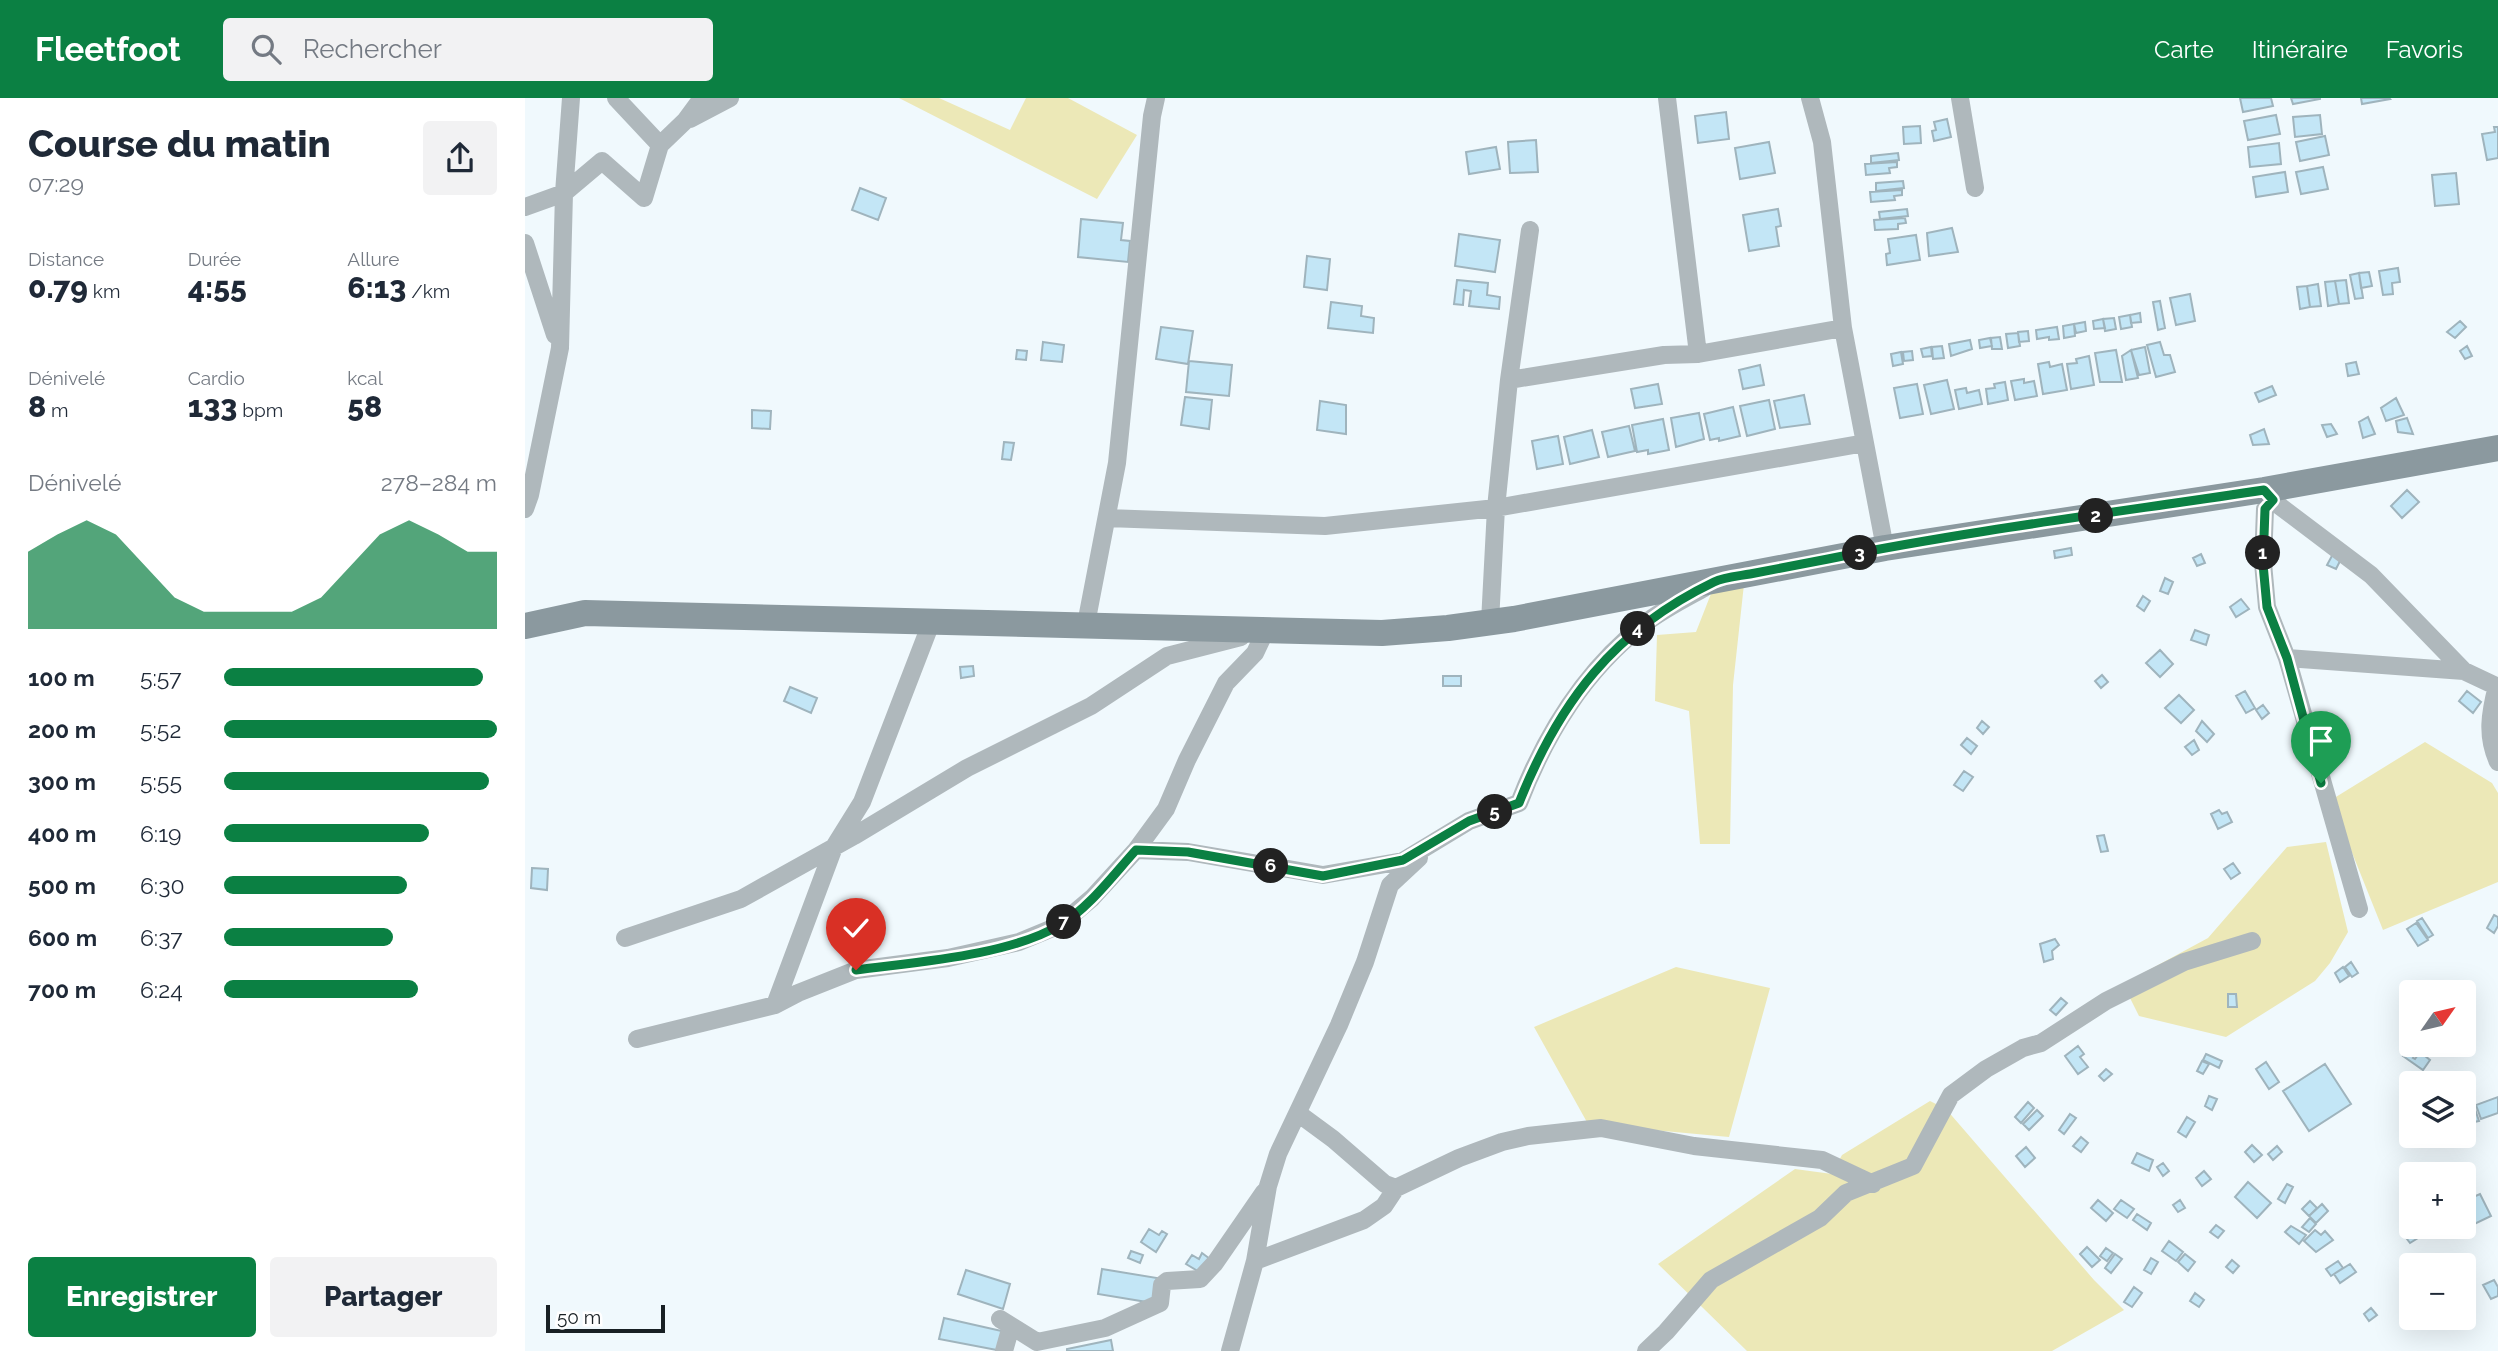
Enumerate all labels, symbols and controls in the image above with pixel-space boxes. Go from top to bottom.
search box [223,18,713,81]
text: Fleetfoot [35,30,181,69]
icon: search [247,30,285,68]
text: Rechercher [303,34,442,64]
text: Carte [2154,35,2214,64]
text: Itinéraire [2252,35,2348,64]
text: Favoris [2386,35,2463,64]
text: Course du matin [28,121,331,166]
button: share [423,121,497,195]
text: 07:29 [28,170,84,197]
text: Distance [28,248,104,270]
text: Durée [188,248,241,270]
text: Allure [347,248,399,270]
text: 0.79 [28,270,88,305]
text: 4:55 [188,270,247,305]
text: 6:13 [347,270,406,305]
text: km [88,280,120,302]
text: /km [406,280,450,302]
text: Dénivelé [28,367,105,389]
text: Cardio [188,367,245,389]
text: kcal [347,367,383,389]
text: 8 [28,389,46,424]
text: 133 [188,389,237,424]
text: 58 [347,389,382,424]
text: m [46,399,69,421]
text: bpm [237,399,283,421]
text: Dénivelé [28,469,121,496]
text: 278–284 m [381,469,497,496]
pin: 2 [2079,498,2113,534]
text: 2 [2090,504,2101,526]
pin: 3 [1843,536,1877,570]
pin: 1 [2245,536,2281,570]
text: 3 [1854,541,1865,563]
text: 1 [2258,541,2267,563]
pin: 4 [1621,612,1655,646]
text: 4 [1632,617,1643,639]
text: 100 m [28,664,95,691]
text: 5:57 [140,664,182,691]
pin [2291,711,2351,783]
text: 200 m [28,716,96,743]
text: 5:52 [140,716,181,743]
icon: arrive [2302,722,2340,760]
text: 300 m [28,768,96,795]
text: 5:55 [140,768,182,795]
pin: 5 [1478,794,1513,830]
text: 5 [1489,800,1500,822]
text: 400 m [28,820,96,847]
text: 6:19 [140,820,182,847]
pin: 6 [1253,848,1289,884]
text: 6 [1265,854,1276,876]
text: 500 m [28,872,96,899]
text: 6:30 [140,872,185,899]
pin [826,898,886,970]
pin: 7 [1047,904,1081,940]
icon: check [837,909,875,947]
text: 7 [1058,910,1069,932]
text: 600 m [28,924,97,951]
text: 6:37 [140,924,183,951]
text: 700 m [28,976,96,1003]
text: 6:24 [140,976,183,1003]
north arrow [2399,980,2476,1057]
map controls [2399,980,2476,1330]
button: layers [2399,1071,2476,1148]
button: + [2399,1162,2476,1239]
button: − [2399,1253,2476,1330]
button: Enregistrer [28,1257,256,1337]
button: Partager [270,1257,497,1337]
scale bar [546,1302,665,1334]
text: 50 m [557,1306,601,1328]

